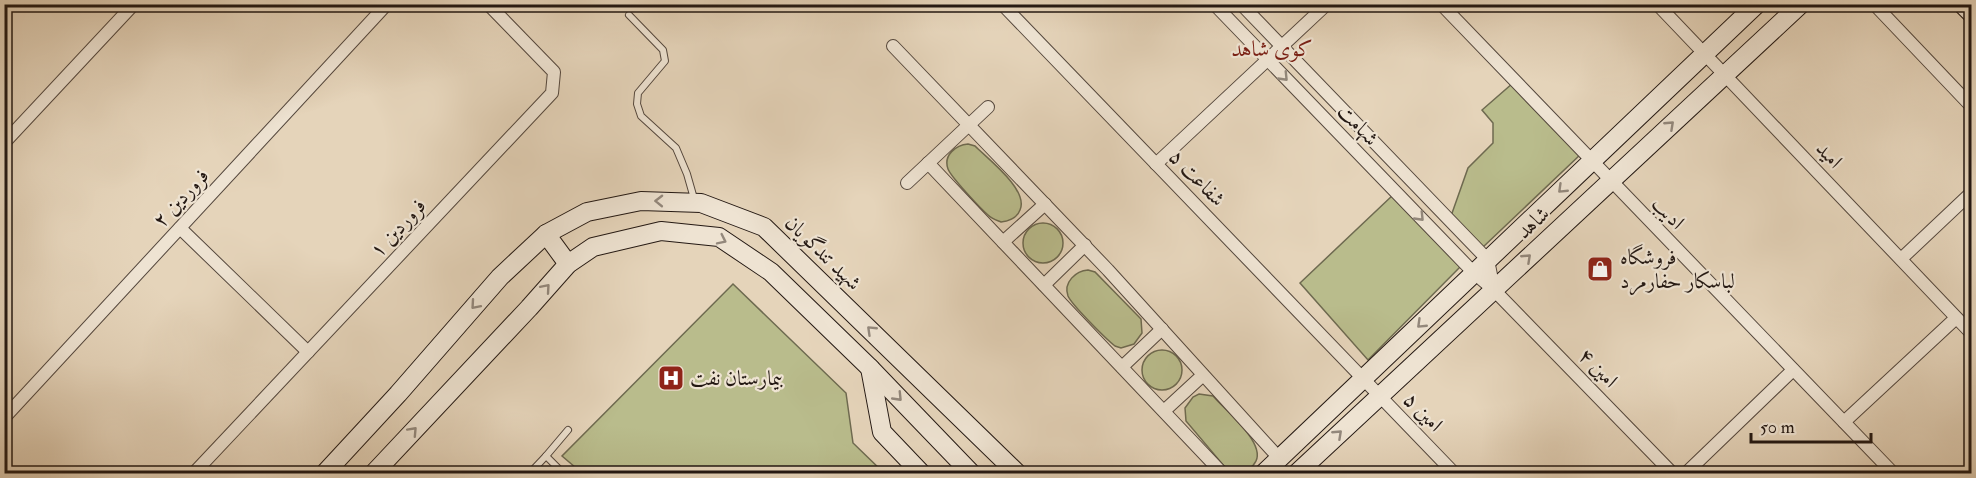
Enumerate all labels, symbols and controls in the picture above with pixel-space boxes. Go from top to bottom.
district label: کوی شاهد [1231,35,1313,63]
one-way arrow [1277,69,1288,80]
street label: شهامت [1331,98,1385,152]
one-way arrow [1663,122,1674,133]
street label: امید [1810,136,1848,174]
street label: شفاعت ۵ [1163,143,1231,213]
street label: فروردین ۲ [147,163,215,233]
one-way arrow [1559,182,1570,193]
street label: ادیب [1646,191,1690,235]
street label: فروردین ۱ [364,193,432,263]
one-way arrow [655,195,664,208]
street label: شاهد [1511,201,1555,245]
street label: شهید تندگویان [779,210,867,296]
one-way arrow [1413,210,1424,221]
one-way arrow [715,233,726,245]
place label: فروشگاه لباسکار حفارمرد [1620,244,1735,296]
shop icon: فروشگاه لباسکار حفارمرد [1585,254,1615,284]
one-way arrow [1520,255,1531,266]
one-way arrow [539,284,550,295]
one-way arrow [471,298,482,309]
one-way arrow [1417,316,1428,327]
one-way arrow [867,327,878,338]
street label: امین ۴ [1573,342,1623,394]
hospital icon: بیمارستان نفت [656,363,686,393]
place label: بیمارستان نفت [690,365,783,392]
street label: امین ۵ [1398,386,1448,438]
one-way arrow [891,390,902,400]
scale bar [1751,406,1871,444]
text: 50 m [1760,416,1795,439]
one-way arrow [406,427,417,438]
one-way arrow [1331,430,1342,441]

